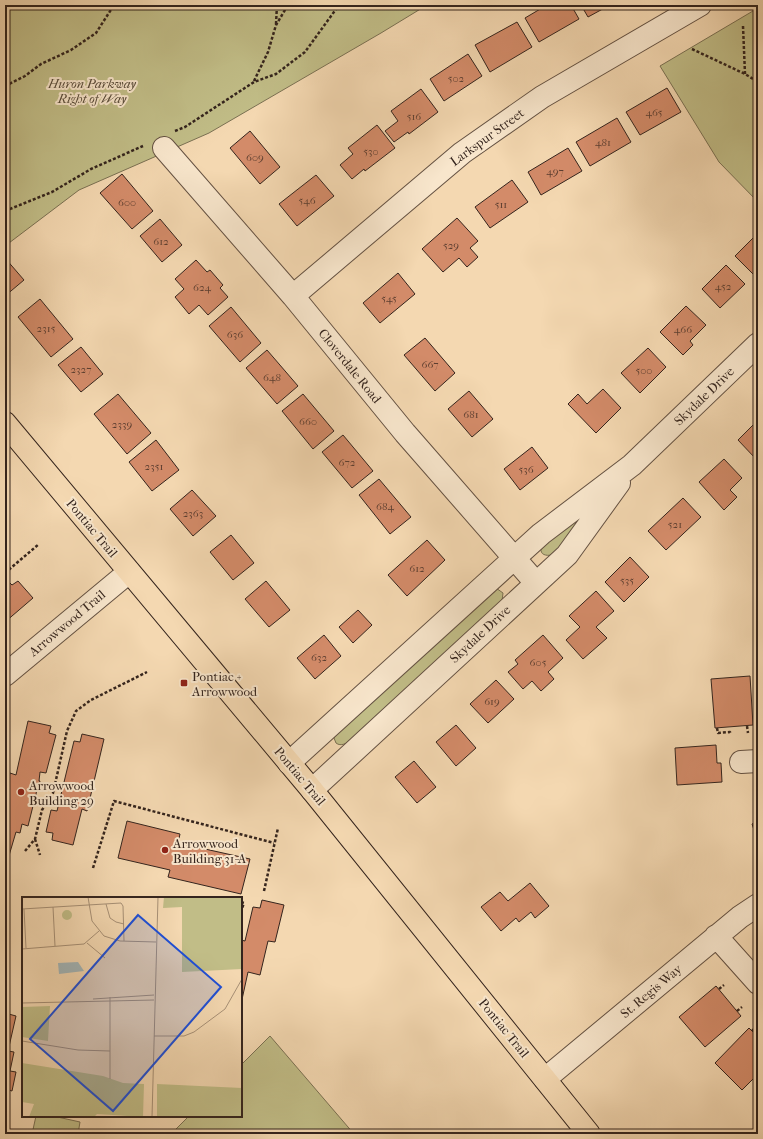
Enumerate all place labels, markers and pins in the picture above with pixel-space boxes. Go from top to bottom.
place label: Pontiac + Arrowwood [191,669,258,699]
marker: Pontiac + Arrowwood [179,678,189,688]
place label: Arrowwood Building 29 [28,778,95,808]
marker: Arrowwood Building 29 [16,787,26,797]
place label: Arrowwood Building 31-A [172,836,247,866]
marker: Arrowwood Building 31-A [160,845,170,855]

